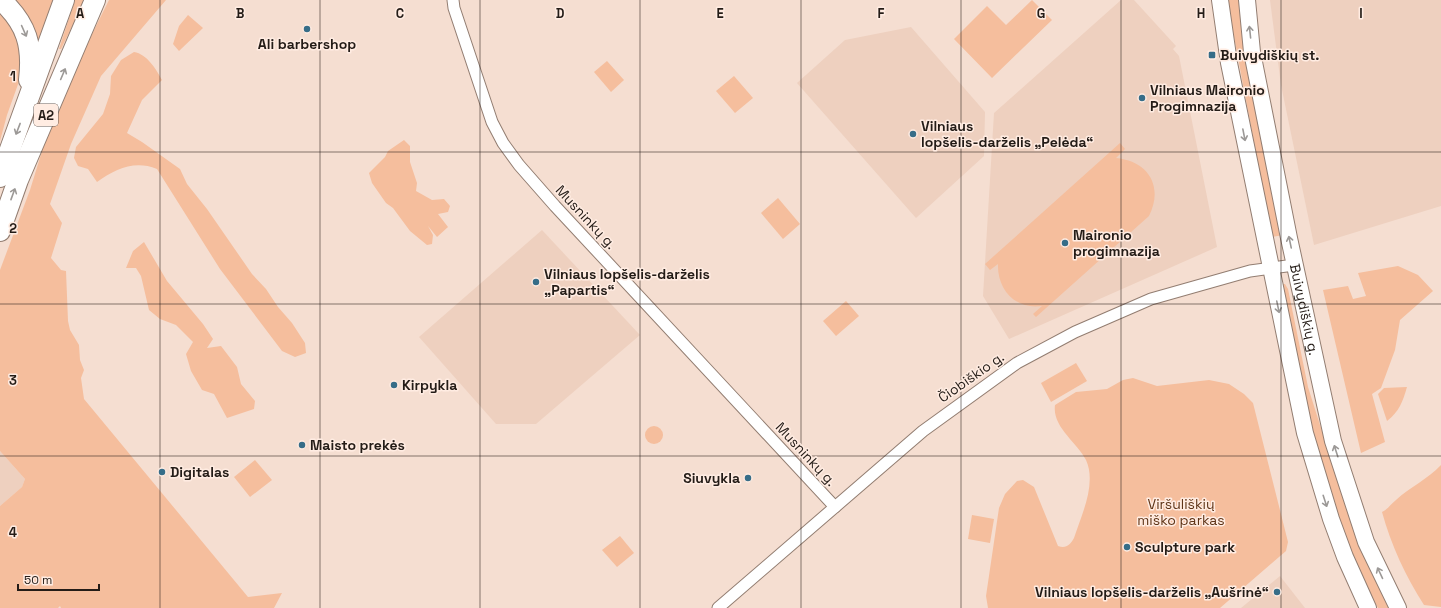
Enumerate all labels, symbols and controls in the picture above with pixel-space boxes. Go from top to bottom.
text: A [76,5,85,22]
text: B [236,5,245,22]
text: C [396,5,404,22]
text: D [556,5,565,22]
text: E [716,5,724,22]
text: F [878,5,885,22]
text: G [1037,5,1045,22]
text: H [1197,5,1205,22]
text: I [1359,5,1363,22]
one-way arrow [21,24,28,36]
marker: Ali barbershop [302,24,312,34]
one-way arrow [1247,26,1254,39]
place label: Ali barbershop [258,35,356,53]
place label: Buivydiškių st. [1220,46,1319,64]
marker: Buivydiškių st. [1207,50,1217,60]
text: 1 [10,68,16,85]
one-way arrow [60,68,67,80]
place label: Vilniaus Maironio Progimnazija [1150,81,1265,115]
marker: Vilniaus Maironio Progimnazija [1137,93,1147,103]
road number: A2 [34,104,58,126]
place label: Vilniaus lopšelis-darželis „Pelėda“ [921,117,1093,151]
one-way arrow [14,123,22,135]
one-way arrow [1240,128,1248,141]
marker: Vilniaus lopšelis-darželis „Pelėda“ [908,129,918,139]
street label: Musninkų g. [552,181,620,253]
one-way arrow [10,188,17,201]
text: 2 [9,220,17,237]
place label: Maironio progimnazija [1073,226,1160,260]
one-way arrow [1285,236,1293,249]
marker: Maironio progimnazija [1060,238,1070,248]
street label: Buivydiškių g. [1286,262,1323,357]
place label: Vilniaus lopšelis-darželis „Papartis“ [544,265,710,299]
marker: Vilniaus lopšelis-darželis „Papartis“ [531,277,541,287]
one-way arrow [1275,300,1283,313]
street label: Čiobiškio g. [934,348,1008,406]
text: 3 [9,372,17,389]
place label: Kirpykla [402,376,457,394]
marker: Kirpykla [389,380,399,390]
street label: Musninkų g. [772,418,840,490]
place label: Maisto prekės [310,436,405,454]
marker: Maisto prekės [297,440,307,450]
one-way arrow [1332,445,1339,458]
place label: Digitalas [170,463,229,481]
marker: Digitalas [157,467,167,477]
place label: Siuvykla [683,469,740,487]
marker: Siuvykla [743,473,753,483]
park label: Viršuliškių miško parkas [1137,495,1225,529]
one-way arrow [1322,495,1330,507]
text: 4 [9,524,17,541]
place label: Sculpture park [1135,538,1235,556]
marker: Sculpture park [1122,542,1132,552]
scale bar [18,566,99,592]
one-way arrow [1376,568,1383,580]
text: 50 m [24,572,52,588]
place label: Vilniaus lopšelis-darželis „Aušrinė“ [1035,583,1269,601]
marker: Vilniaus lopšelis-darželis „Aušrinė“ [1272,587,1282,597]

